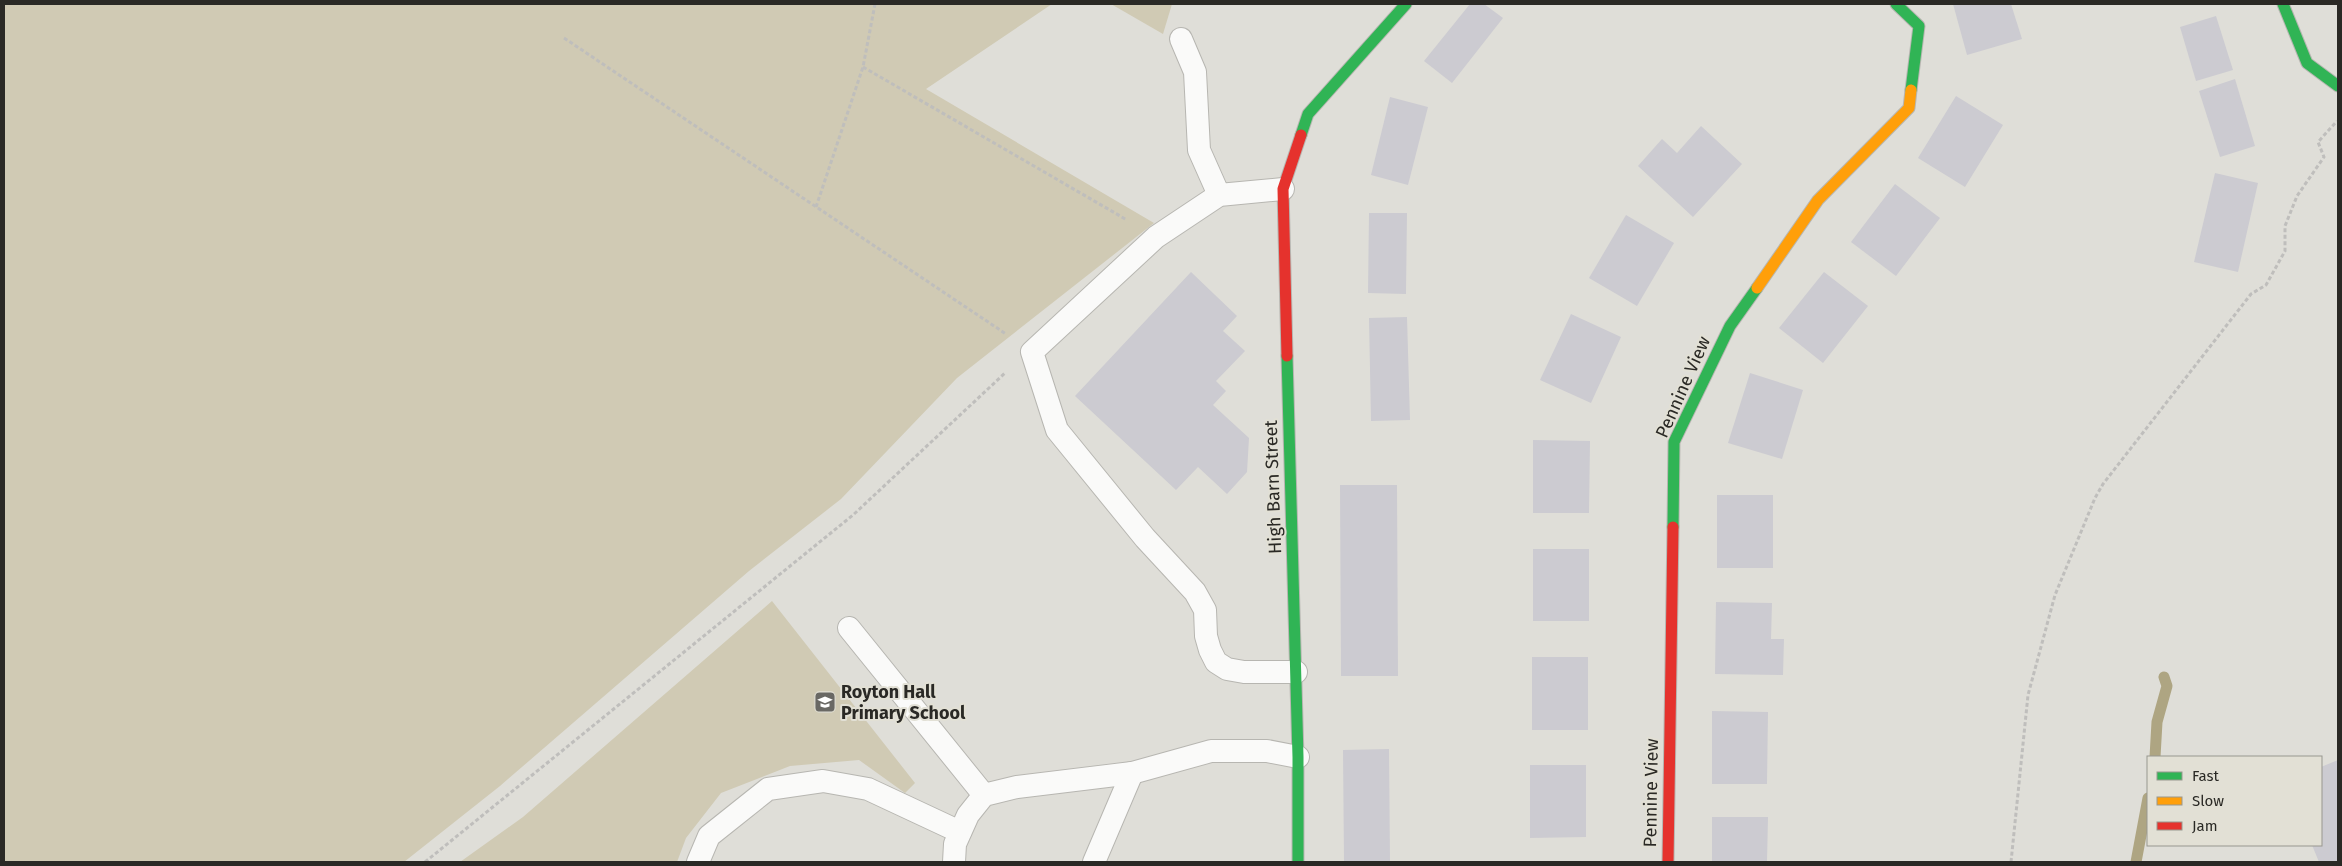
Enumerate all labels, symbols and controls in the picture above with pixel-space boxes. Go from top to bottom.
street label: Pennine View [1651,333,1715,441]
street label: High Barn Street [1260,419,1286,554]
place label: Royton Hall Primary School [841,681,966,724]
school or university icon: Royton Hall Primary School [813,690,837,714]
street label: Pennine View [1639,738,1663,848]
legend [2147,756,2322,846]
text: Fast [2192,767,2219,785]
text: Slow [2192,792,2224,810]
text: Jam [2192,817,2218,835]

